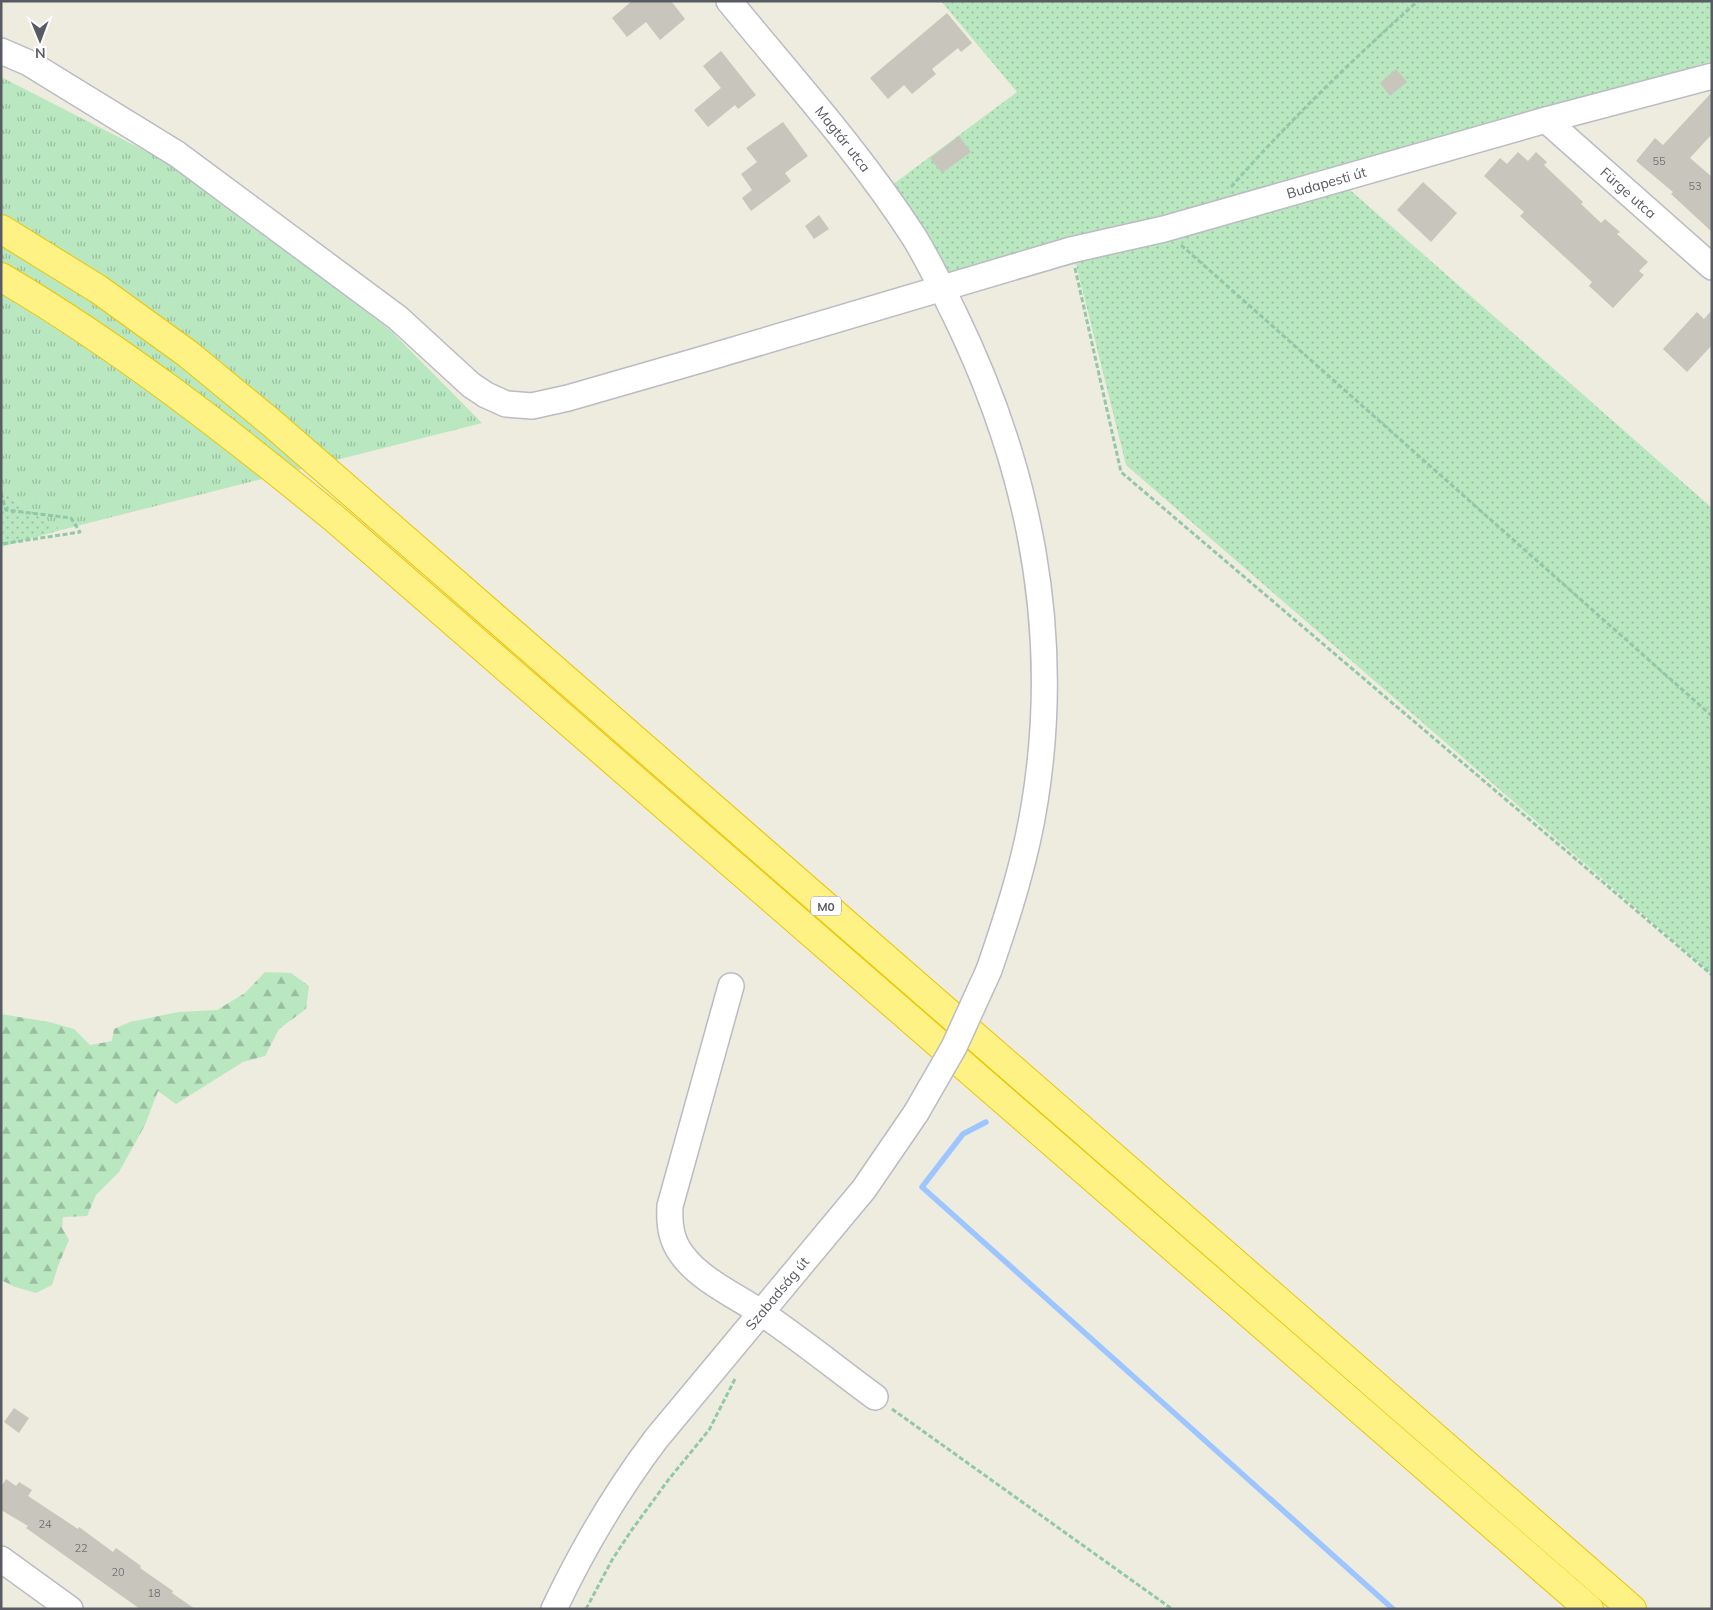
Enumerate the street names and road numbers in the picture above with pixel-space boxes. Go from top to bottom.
street label: Magtár utca [811,102,874,176]
street label: Budapesti út [1284,163,1369,203]
street label: Fürge utca [1597,163,1660,222]
road number: M0 [811,896,841,916]
street label: Szabadság út [741,1253,813,1334]

